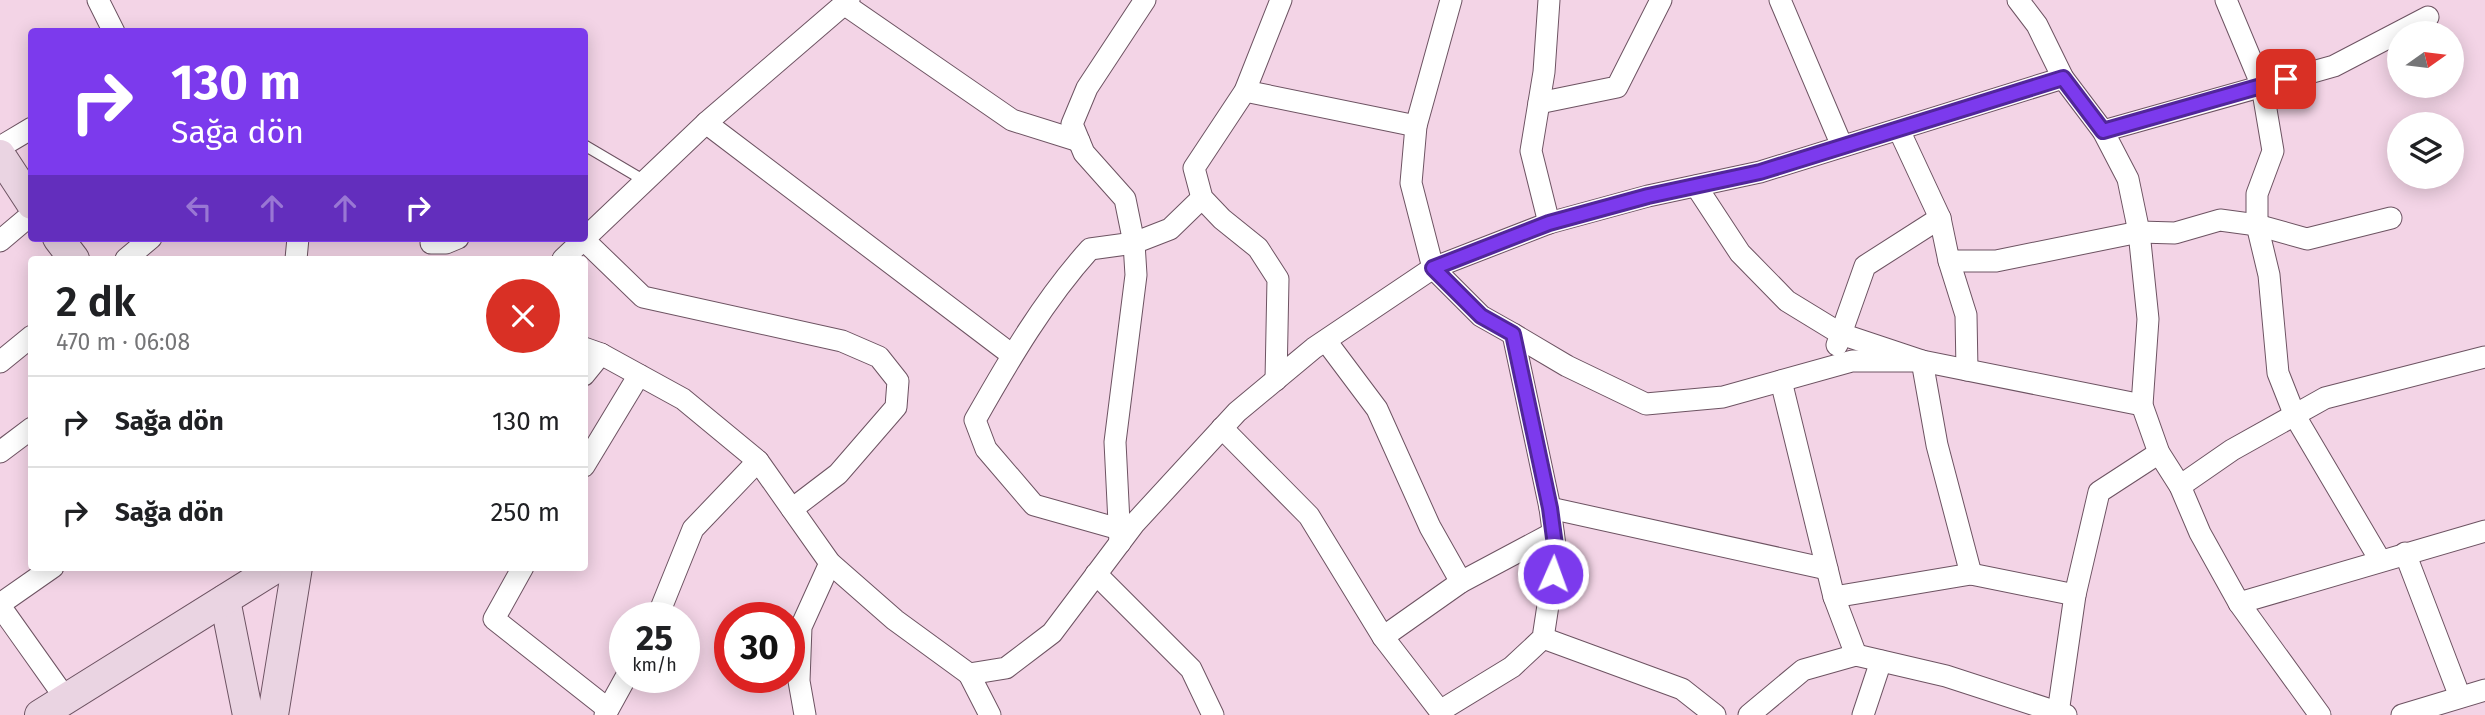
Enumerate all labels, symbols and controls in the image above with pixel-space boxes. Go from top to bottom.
north arrow [2387,21,2464,98]
map controls [2387,21,2464,189]
pin [2256,49,2316,109]
text: 130 m [171,53,301,112]
icon: right [56,56,147,147]
icon: arrive [2267,60,2305,98]
button: layers [2387,112,2464,189]
text: Sağa dön [171,113,304,151]
icon: left [180,189,218,227]
icon: ahead [253,189,291,227]
icon: ahead [326,189,364,227]
icon: right [399,189,437,227]
text: 2 dk [56,277,136,327]
button: close [486,279,560,353]
text: 470 m · 06:08 [56,328,190,356]
icon: right [56,403,94,441]
text: Sağa dön [115,406,224,437]
text: 130 m [492,406,560,437]
icon: right [56,494,94,532]
text: Sağa dön [115,497,224,528]
text: 250 m [490,497,560,528]
position arrow [1516,537,1590,611]
speed limit sign: 30 [714,602,805,693]
text: 25 [636,617,673,659]
text: km/h [632,654,677,676]

